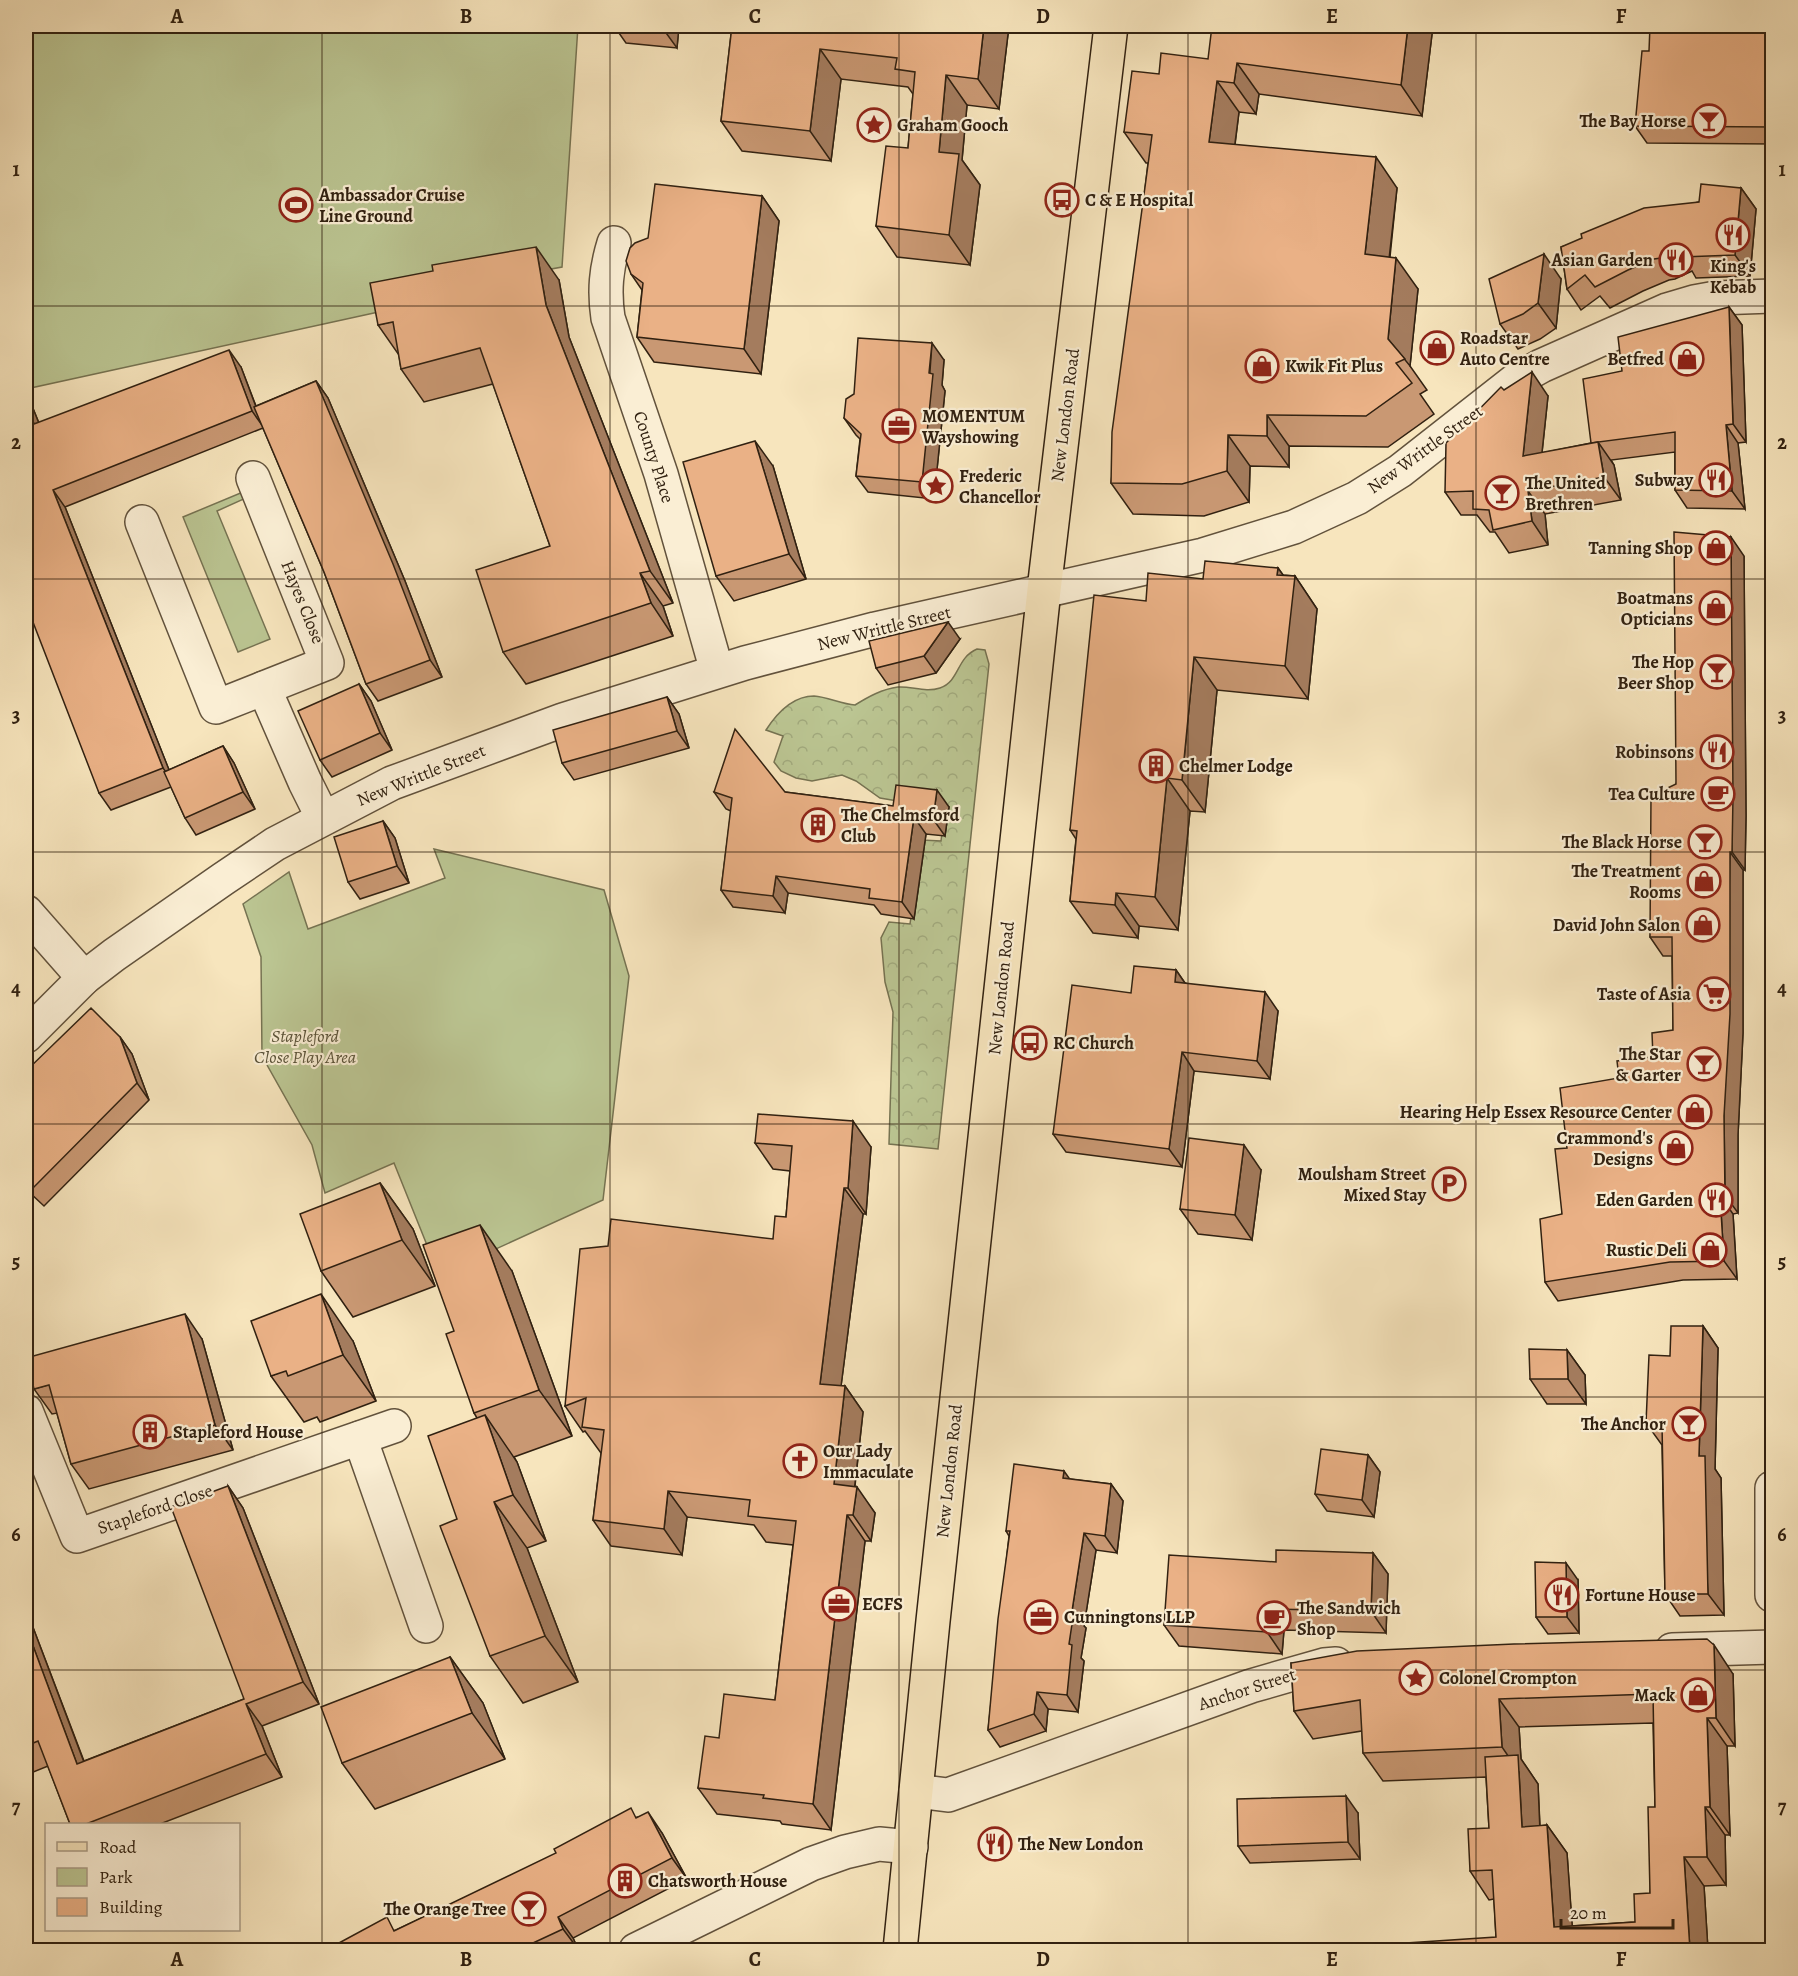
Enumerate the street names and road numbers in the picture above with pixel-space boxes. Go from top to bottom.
street label: New London Road [1045,347,1085,483]
street label: New Writtle Street [1362,399,1488,499]
street label: County Place [628,408,680,506]
street label: Hayes Close [275,557,331,647]
street label: New Writtle Street [815,600,953,656]
street label: New Writtle Street [353,738,489,812]
street label: New London Road [982,920,1020,1056]
street label: New London Road [930,1403,968,1539]
street label: Stapleford Close [94,1478,216,1540]
street label: Anchor Street [1194,1662,1299,1716]

